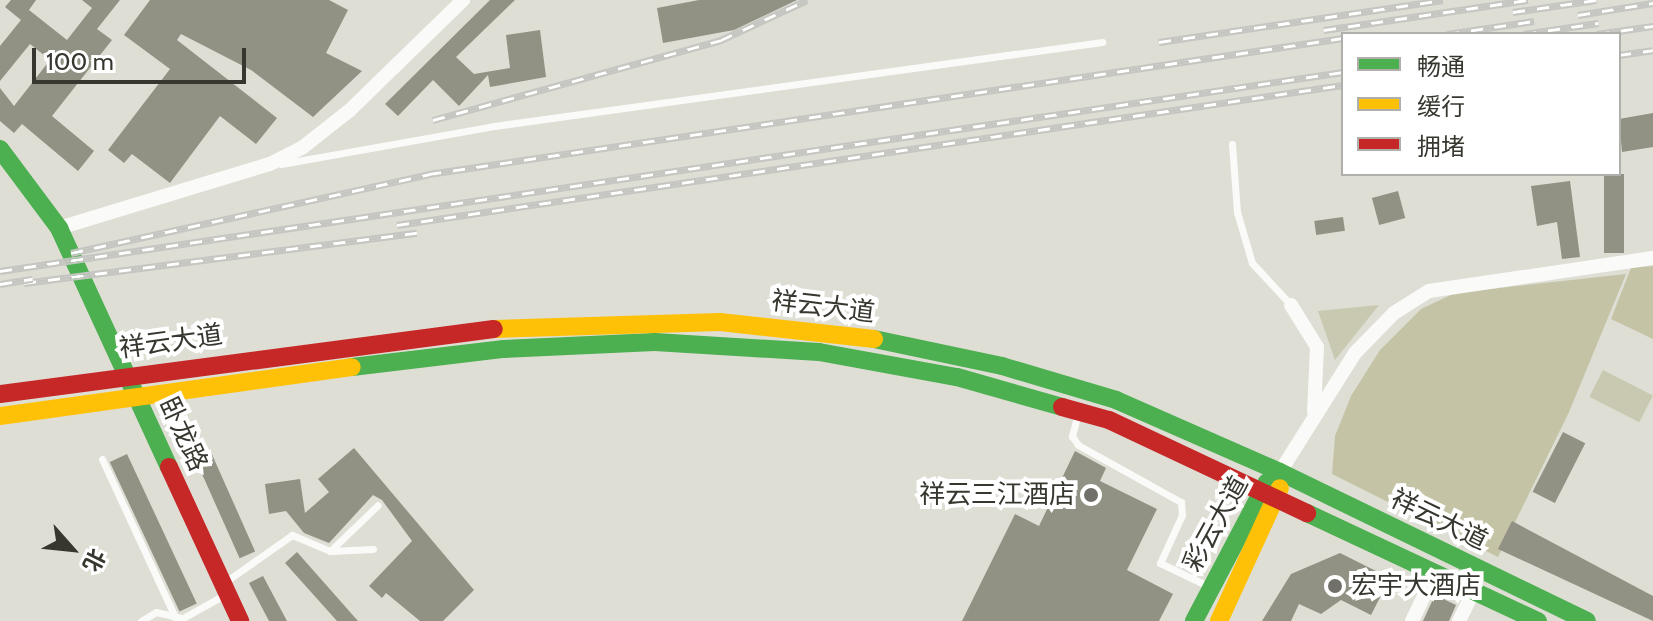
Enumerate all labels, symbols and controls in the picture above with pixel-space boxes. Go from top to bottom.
scale bar [36,32,250,82]
legend [1341,32,1621,176]
text: 100 m [46,47,114,76]
text: 畅通 [1417,52,1465,81]
text: 缓行 [1417,92,1465,121]
text: 拥堵 [1417,132,1465,161]
street label: 祥云大道 [769,285,877,329]
street label: 祥云大道 [117,319,225,365]
street label: 卧龙路 [152,392,214,476]
street label: 彩云大道 [1177,471,1255,577]
place label: 祥云三江酒店 [919,479,1075,511]
street label: 祥云大道 [1385,483,1493,557]
marker: 祥云三江酒店 [1082,486,1100,504]
north arrow [32,509,112,589]
text: 北 [77,544,111,576]
place label: 宏宇大酒店 [1351,570,1481,602]
marker: 宏宇大酒店 [1326,577,1344,595]

